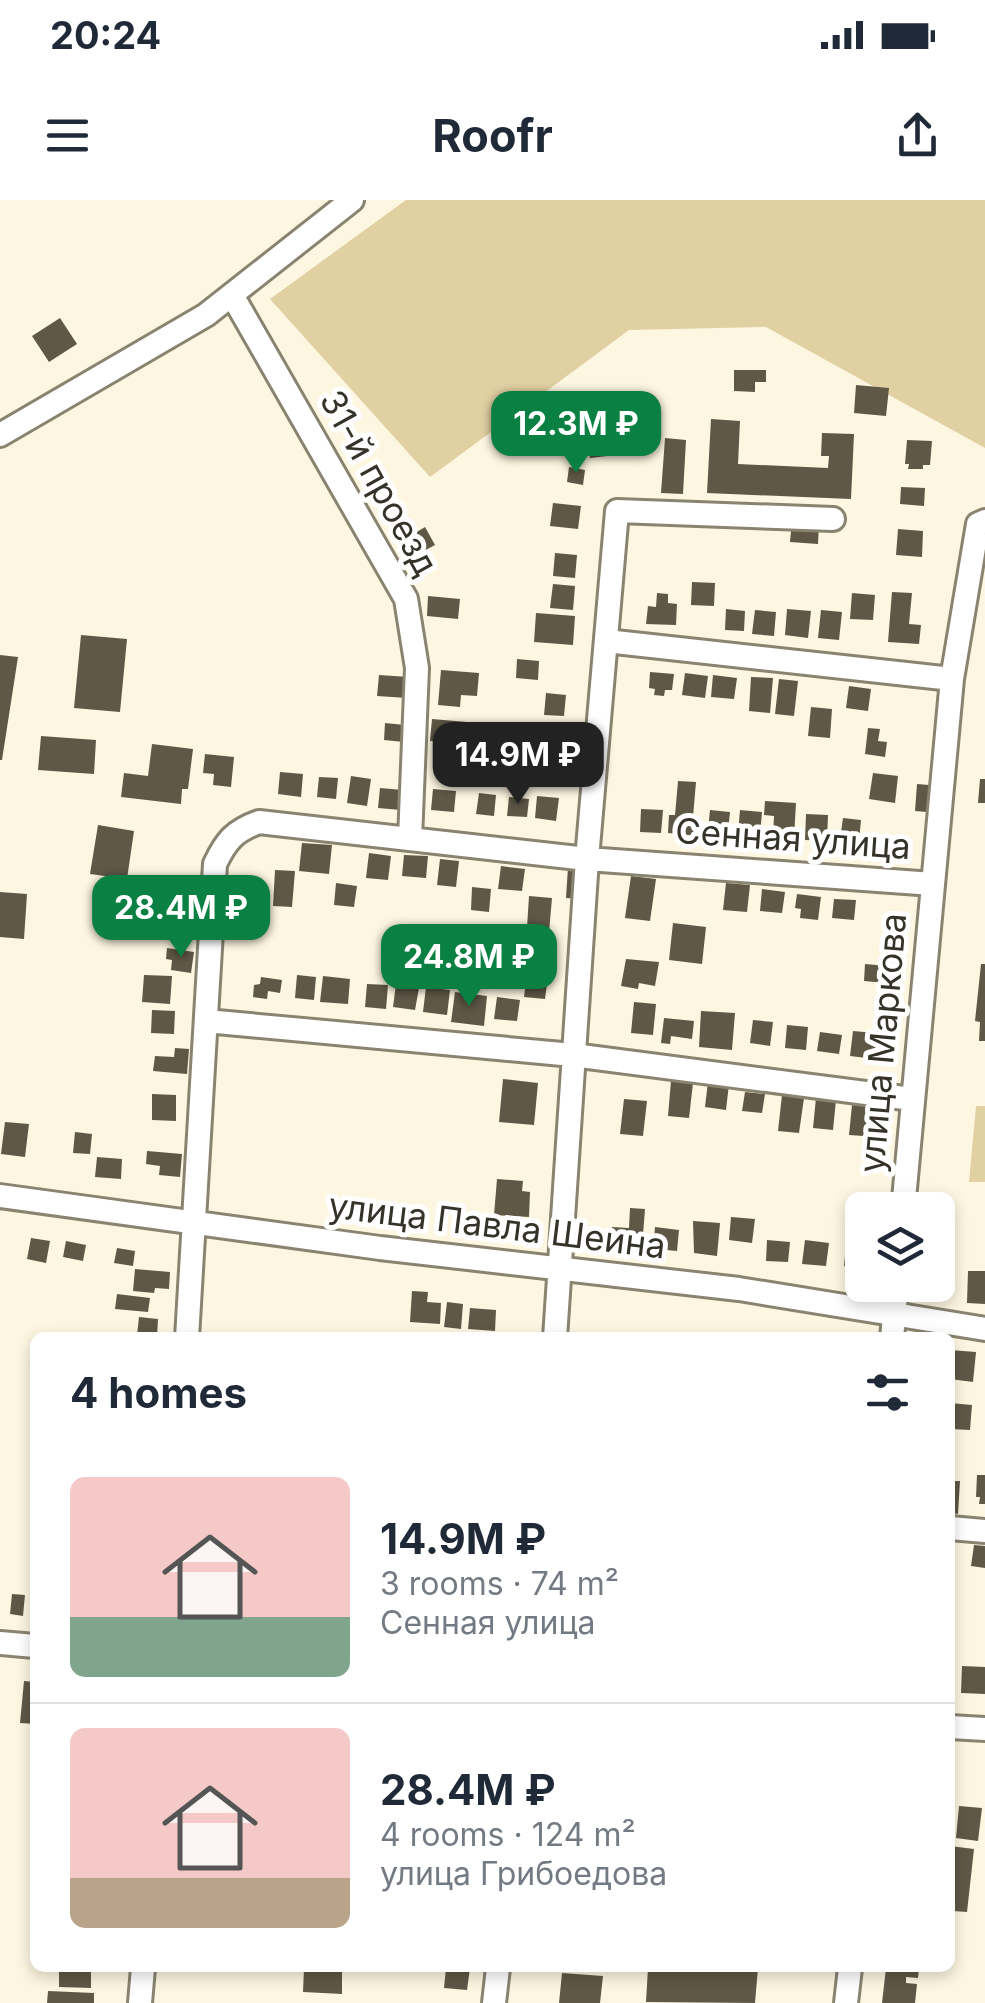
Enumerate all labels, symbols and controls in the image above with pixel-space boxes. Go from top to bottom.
text: 20:24 [50,12,161,58]
icon: menu [40,108,95,163]
text: Roofr [432,108,553,163]
icon: share [890,108,945,163]
street label: 31-й проезд [312,383,448,582]
pin: 12.3M ₽ [484,391,668,476]
text: 12.3M ₽ [513,404,639,443]
pin: 14.9M ₽ [426,722,610,807]
text: 14.9M ₽ [455,735,581,774]
street label: Сенная улица [674,809,912,867]
pin: 28.4M ₽ [89,875,273,960]
text: 28.4M ₽ [114,888,248,927]
street label: улица Маркова [850,911,914,1175]
pin: 24.8M ₽ [377,924,561,1009]
text: 24.8M ₽ [403,937,535,976]
street label: улица Павла Шеина [326,1183,668,1267]
map controls [845,1192,955,1302]
button: layers [845,1192,955,1302]
icon: filters [860,1365,915,1420]
text: 4 homes [70,1367,247,1418]
text: 14.9M ₽ [380,1513,546,1564]
icon: home [150,1517,270,1637]
text: 3 rooms · 74 m² [380,1564,619,1603]
text: Сенная улица [380,1603,596,1642]
text: 28.4M ₽ [380,1764,556,1815]
icon: home [150,1768,270,1888]
text: 4 rooms · 124 m² [380,1815,636,1854]
text: улица Грибоедова [380,1854,667,1893]

